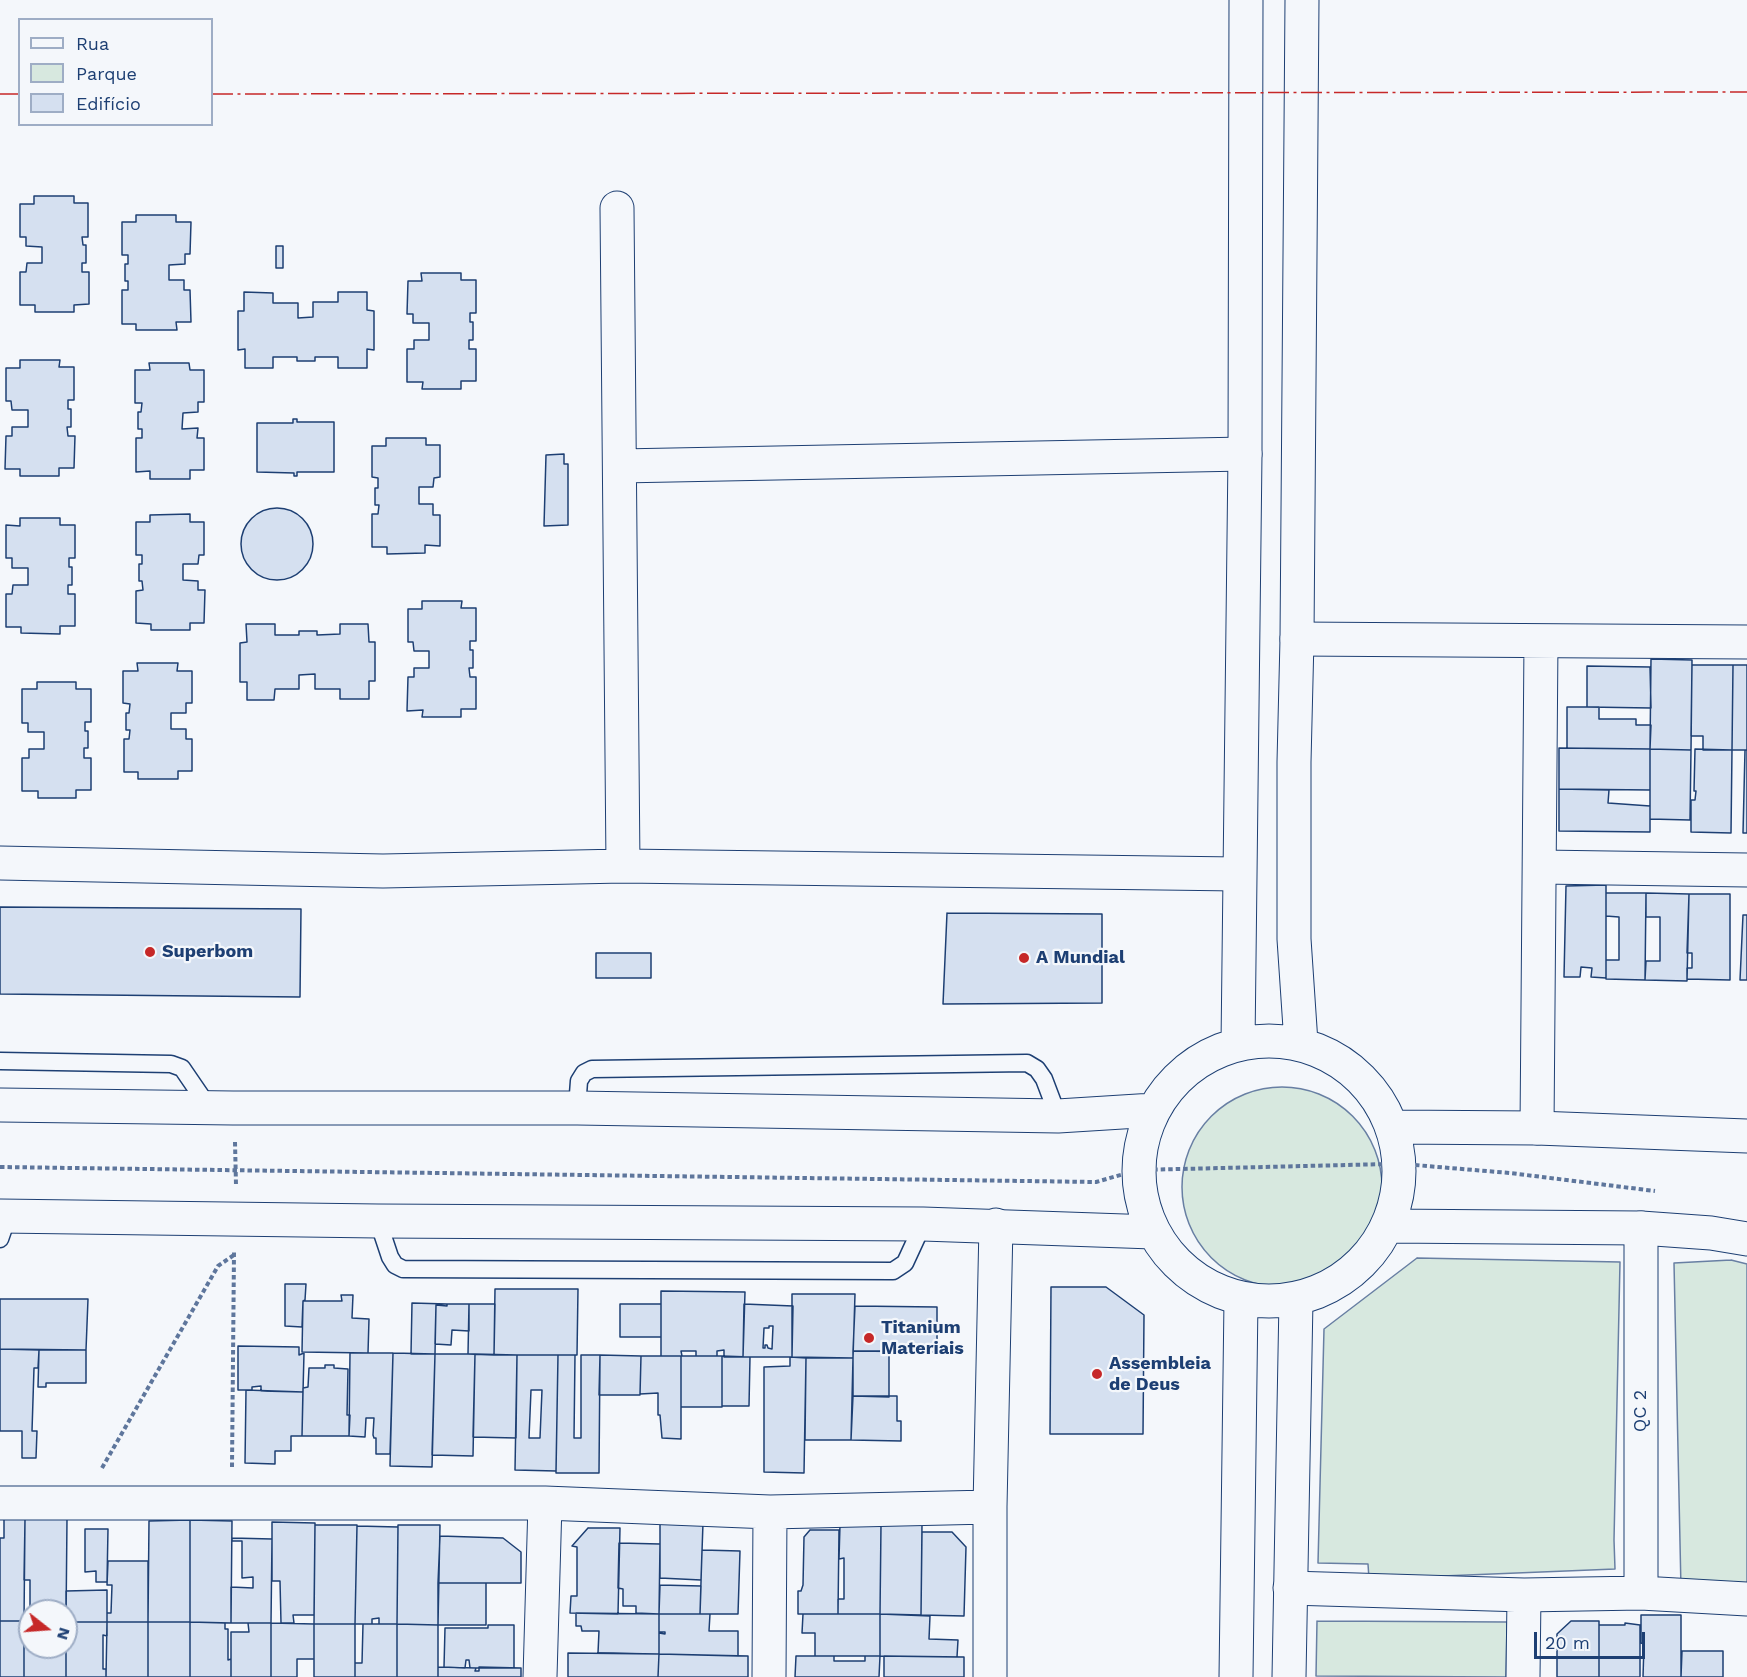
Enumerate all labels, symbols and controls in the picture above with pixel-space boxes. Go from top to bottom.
legend [18,18,213,126]
text: Rua [76,33,109,54]
text: Parque [76,63,137,84]
text: Edifício [76,93,141,114]
place label: Superbom [162,941,253,963]
marker: Superbom [143,945,157,959]
place label: A Mundial [1036,947,1125,969]
marker: A Mundial [1017,951,1031,965]
place label: Titanium Materiais [881,1317,964,1360]
marker: Titanium Materiais [862,1331,876,1345]
place label: Assembleia de Deus [1109,1353,1211,1396]
marker: Assembleia de Deus [1090,1367,1104,1381]
street label: QC 2 [1630,1390,1652,1432]
north arrow [18,1599,78,1659]
scale bar [1537,1620,1648,1658]
text: N [53,1625,75,1642]
text: 20 m [1545,1632,1590,1653]

